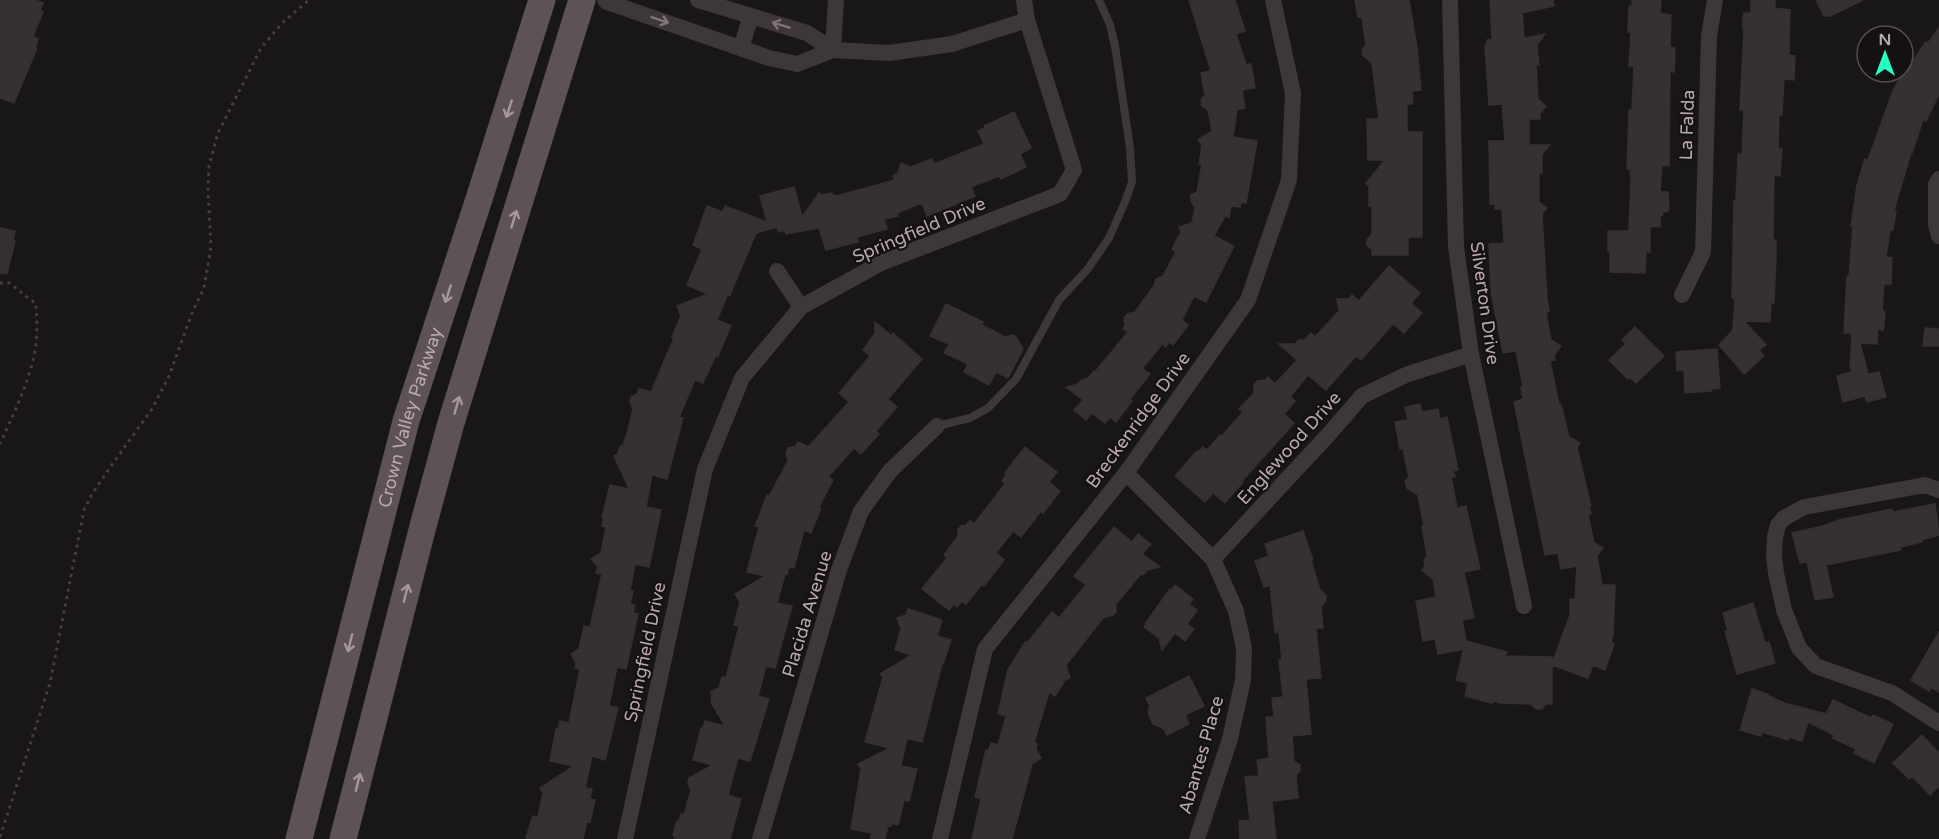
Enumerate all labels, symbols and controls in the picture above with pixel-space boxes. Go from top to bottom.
one-way arrow [650,16,669,27]
one-way arrow [771,19,790,30]
north arrow [1855,24,1915,84]
text: N [1879,30,1891,50]
street label: La Falda [1675,89,1699,161]
one-way arrow [502,99,513,118]
street label: Springfield Drive [849,192,989,268]
one-way arrow [510,210,521,229]
street label: Silverton Drive [1465,240,1505,366]
one-way arrow [441,284,452,303]
street label: Crown Valley Parkway [373,324,447,510]
street label: Breckenridge Drive [1081,348,1195,492]
street label: Englewood Drive [1232,387,1346,509]
one-way arrow [452,396,463,415]
street label: Placida Avenue [777,548,837,680]
street label: Springfield Drive [619,580,671,724]
one-way arrow [400,584,412,603]
one-way arrow [343,633,355,652]
street label: Abantes Place [1174,693,1228,817]
one-way arrow [352,773,364,792]

